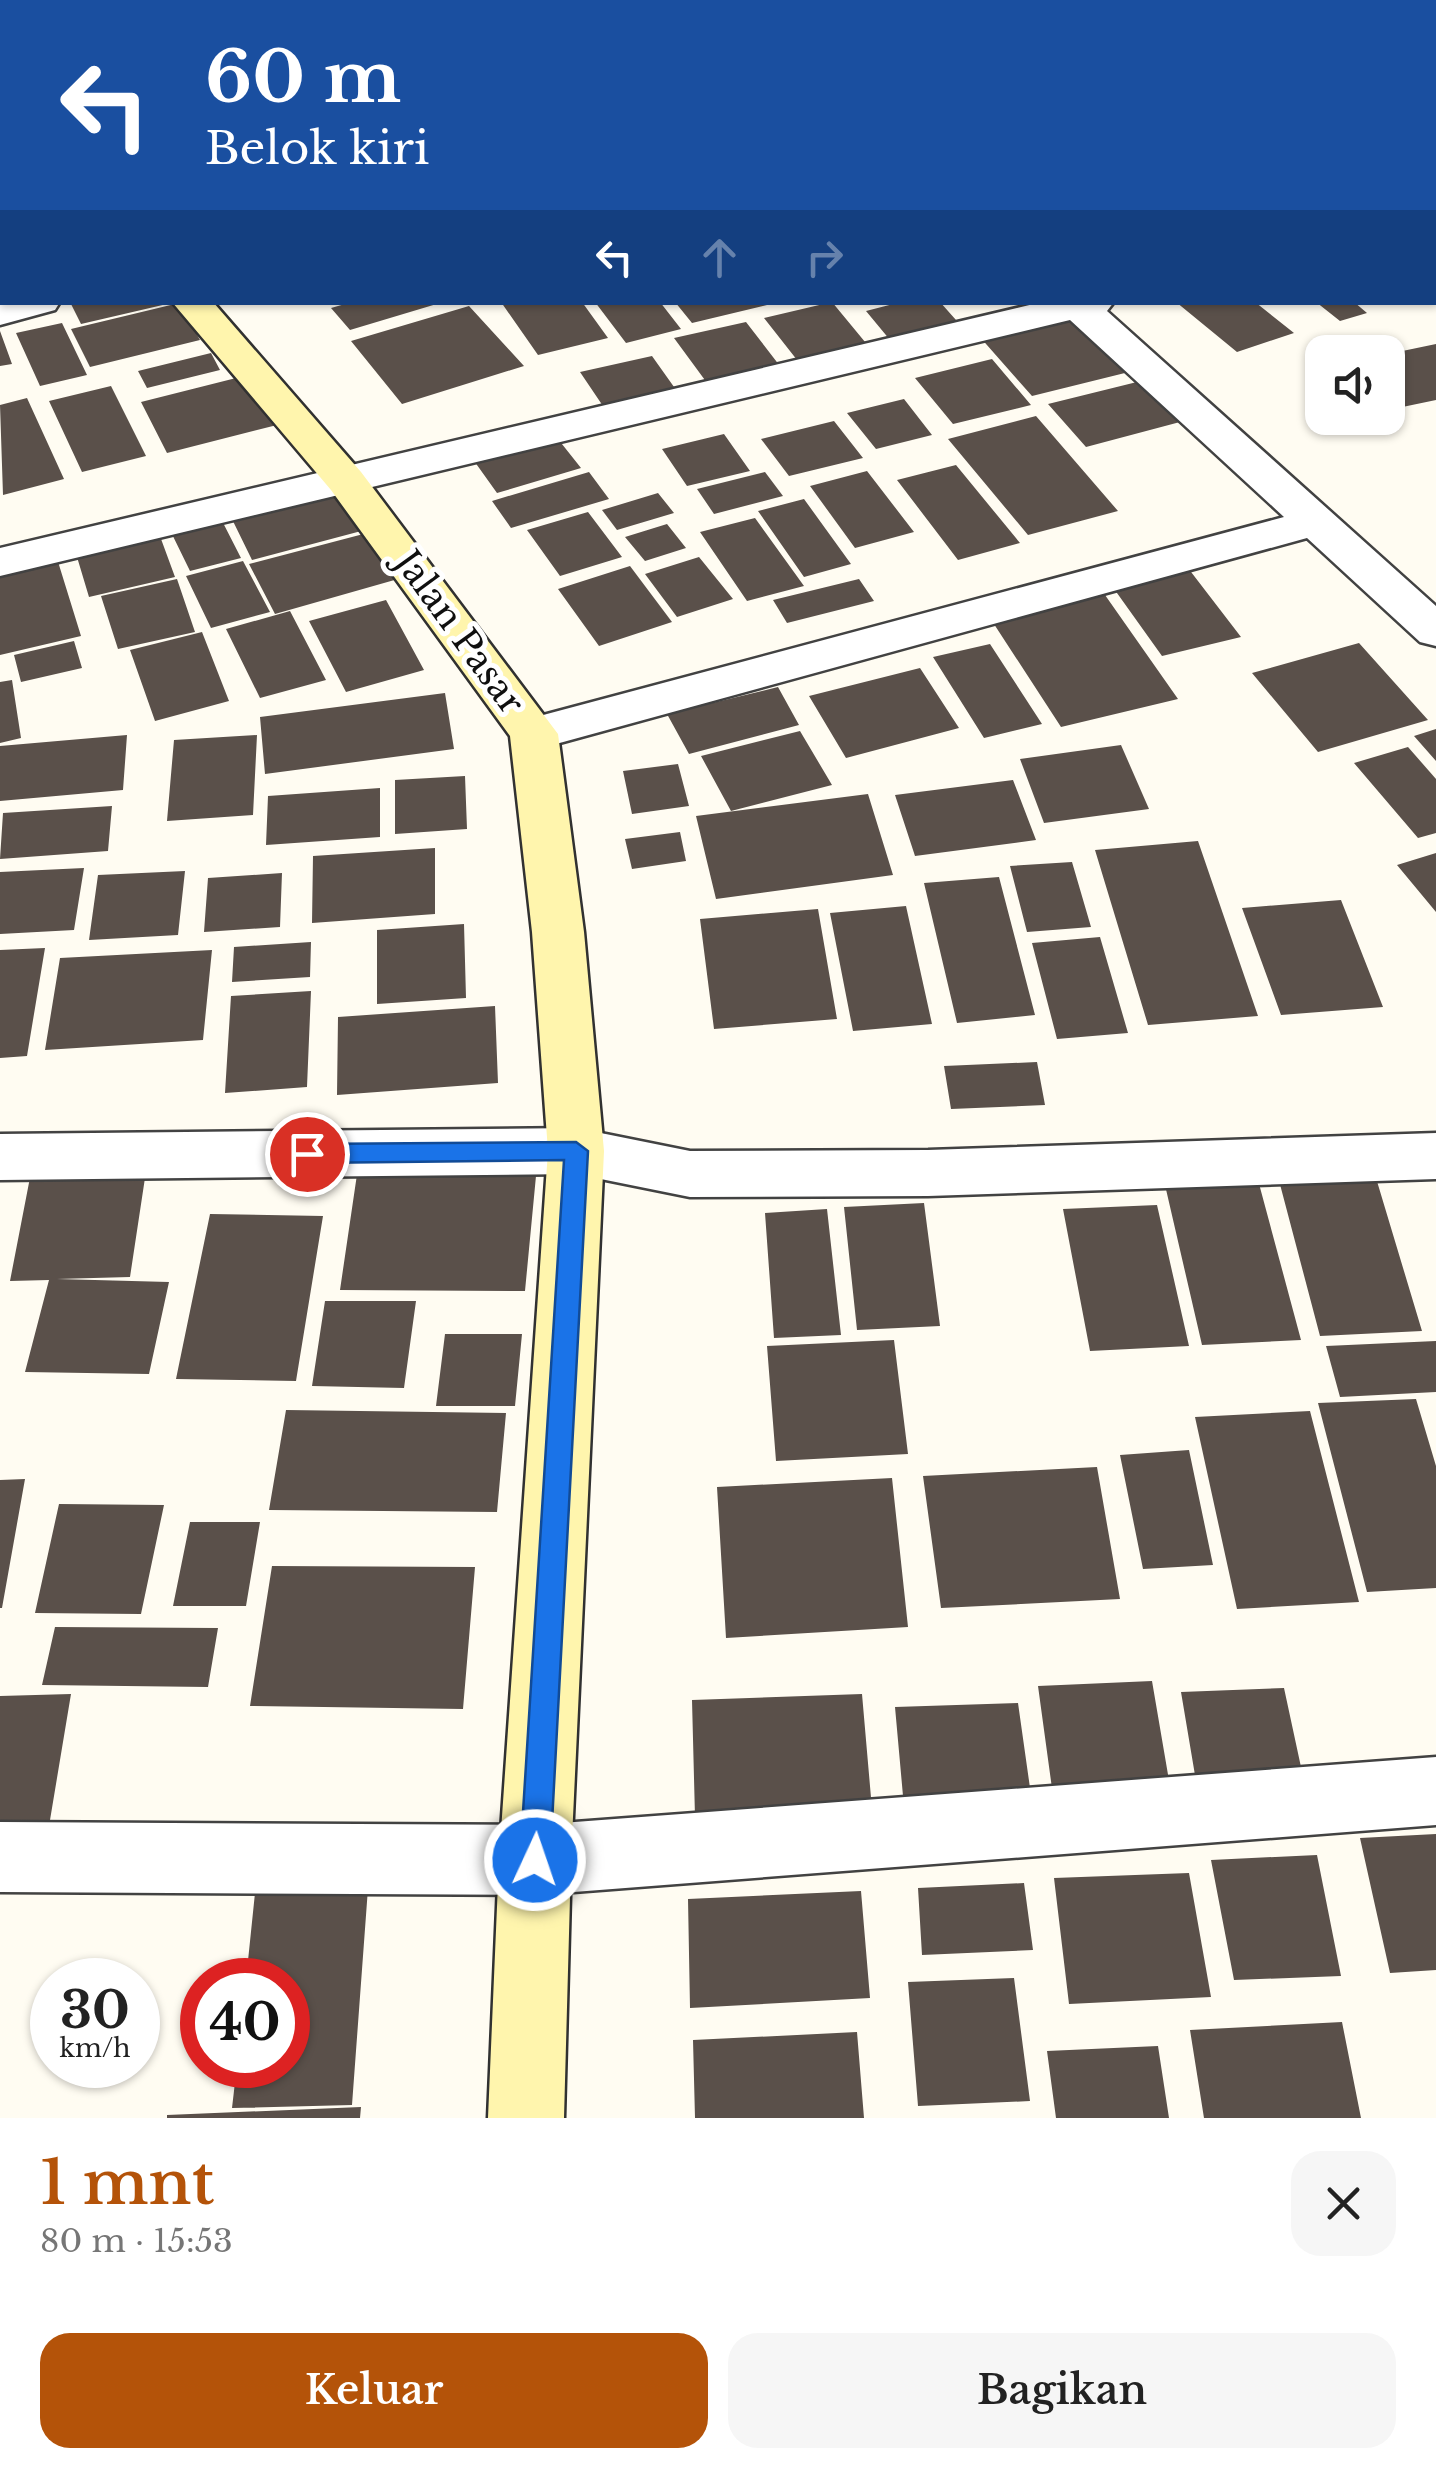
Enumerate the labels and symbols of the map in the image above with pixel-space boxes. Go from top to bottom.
street label: Jalan Pasar [384,538,534,723]
pin [265,1112,350,1197]
position arrow [483,1808,587,1912]
speed limit sign: 40 [180,1958,310,2088]

